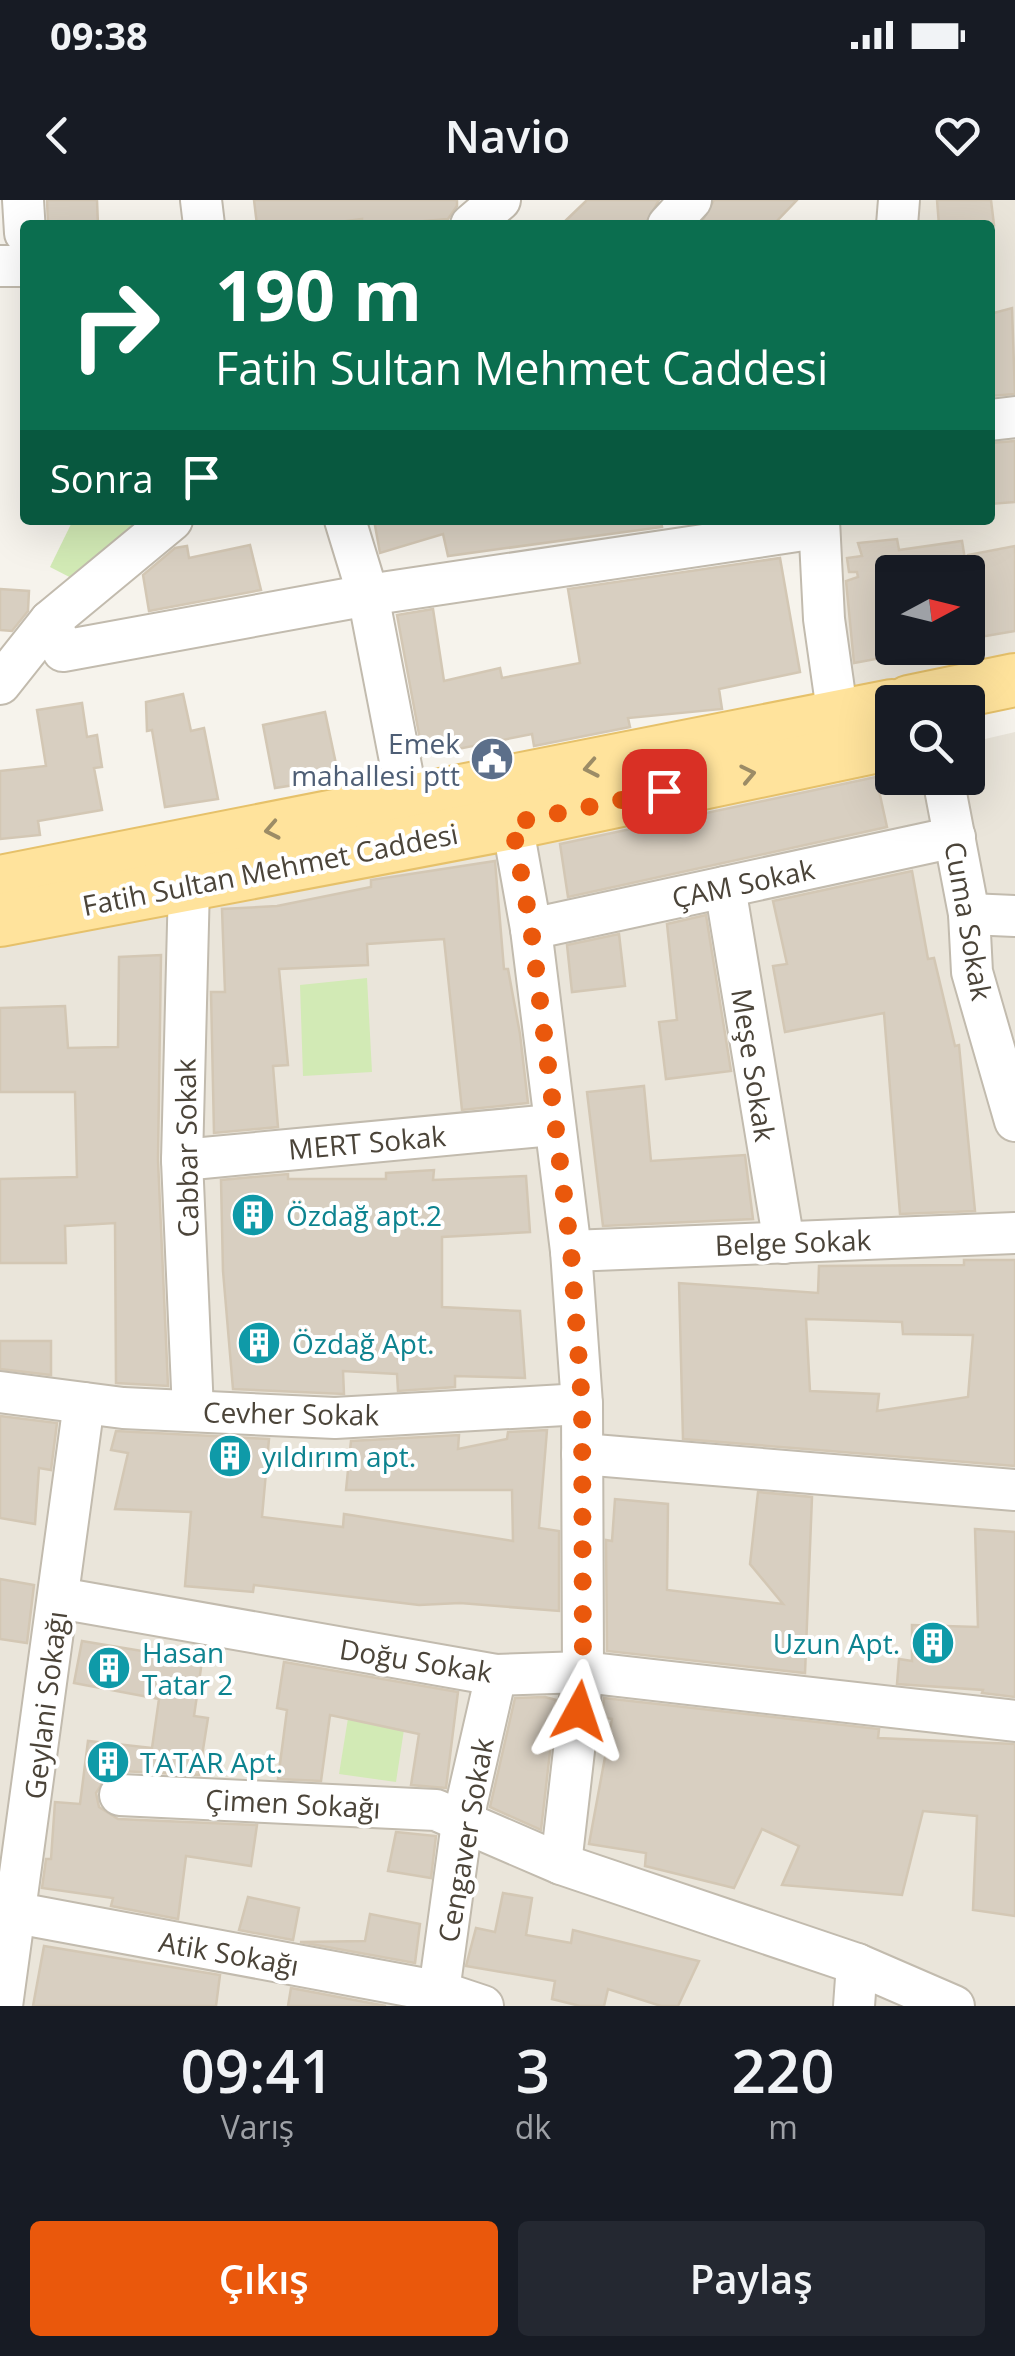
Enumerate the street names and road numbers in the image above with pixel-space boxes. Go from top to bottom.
street label: Fatih Sultan Mehmet Caddesi [79,814,461,924]
street label: Cuma Sokak [936,839,1002,1004]
street label: ÇAM Sokak [668,849,818,917]
street label: Meşe Sokak [723,986,785,1145]
street label: Cabbar Sokak [165,1058,207,1238]
street label: MERT Sokak [287,1116,448,1168]
street label: Belge Sokak [714,1220,872,1264]
street label: Cevher Sokak [203,1392,380,1434]
street label: Geylani Sokağı [15,1609,75,1801]
street label: Doğu Sokak [337,1629,495,1691]
street label: Cengaver Sokak [428,1735,502,1945]
street label: Çimen Sokağı [204,1779,382,1827]
street label: Atik Sokağı [156,1922,302,1984]

